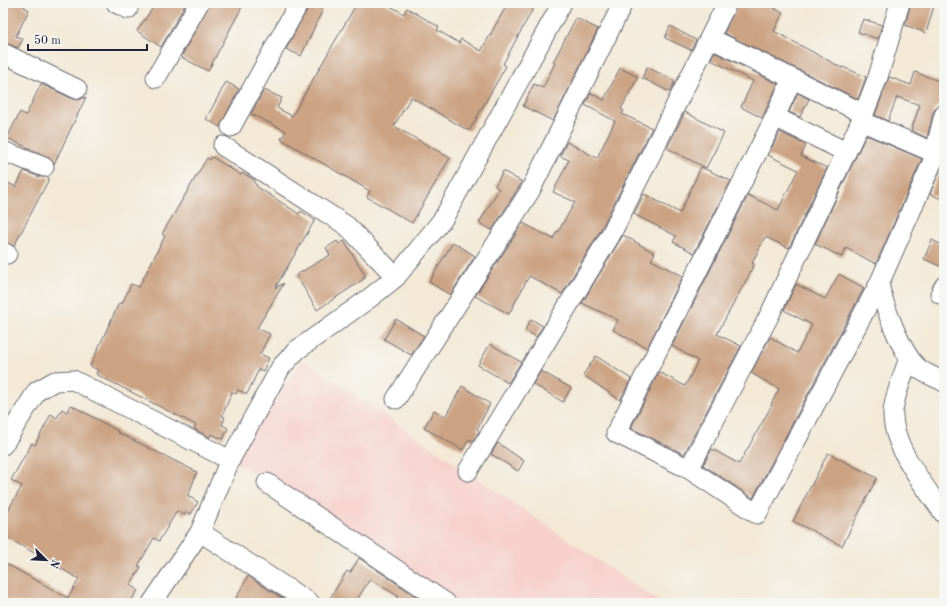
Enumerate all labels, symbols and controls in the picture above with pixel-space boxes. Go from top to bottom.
scale bar [28,26,147,52]
text: 50 m [34,34,61,47]
north arrow [26,540,66,580]
text: N [47,557,60,570]

